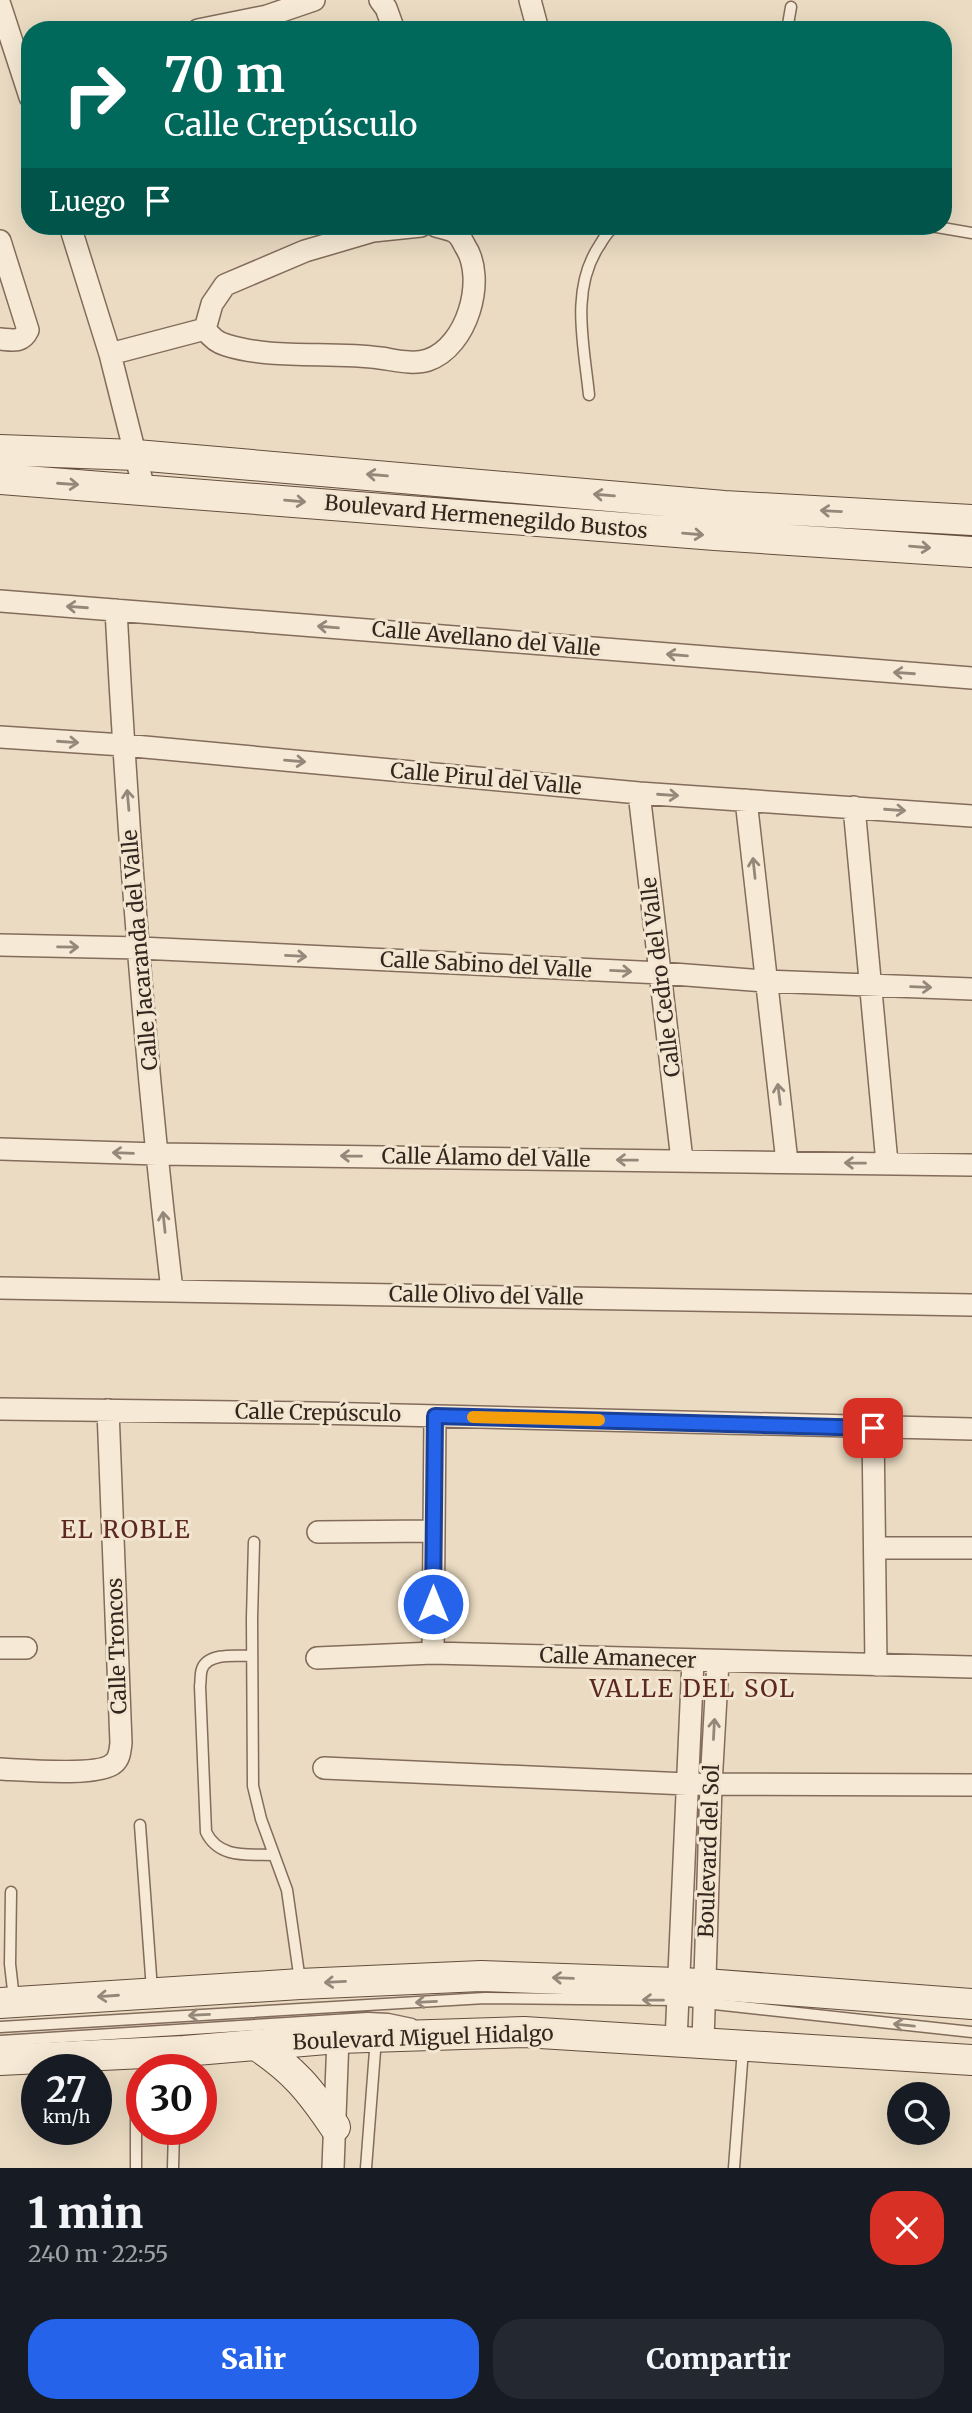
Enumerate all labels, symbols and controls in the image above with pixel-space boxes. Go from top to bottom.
text: 70 m [164,44,285,105]
icon: right [49,49,140,140]
text: Calle Crepúsculo [164,105,417,145]
icon: arrive [139,182,177,220]
text: Luego [49,185,125,218]
one-way arrow [366,468,389,481]
one-way arrow [56,478,79,491]
one-way arrow [593,488,615,501]
street label: Boulevard Hermenegildo Bustos [323,489,649,544]
one-way arrow [283,495,306,508]
one-way arrow [819,505,842,518]
one-way arrow [681,528,703,541]
one-way arrow [908,541,930,554]
one-way arrow [66,600,89,613]
street label: Calle Avellano del Valle [371,615,601,662]
one-way arrow [317,620,340,633]
one-way arrow [666,648,689,661]
one-way arrow [893,666,916,679]
one-way arrow [56,735,79,748]
one-way arrow [283,755,306,768]
street label: Calle Pirul del Valle [389,757,583,800]
one-way arrow [121,789,134,812]
one-way arrow [656,789,679,802]
one-way arrow [883,804,906,817]
street label: Calle Jacaranda del Valle [116,829,163,1072]
one-way arrow [747,857,760,880]
street label: Calle Cedro del Valle [635,876,686,1079]
one-way arrow [56,940,79,953]
street label: Calle Sabino del Valle [379,945,593,984]
one-way arrow [284,949,307,962]
one-way arrow [609,965,632,978]
one-way arrow [909,980,932,993]
one-way arrow [772,1083,785,1106]
street label: Calle Álamo del Valle [382,1141,591,1173]
one-way arrow [112,1147,135,1160]
one-way arrow [340,1150,363,1163]
one-way arrow [616,1153,639,1167]
one-way arrow [844,1156,867,1169]
one-way arrow [157,1211,170,1234]
street label: Calle Olivo del Valle [389,1280,584,1311]
street label: Calle Crepúsculo [235,1398,401,1427]
pin [843,1398,903,1458]
icon: arrive [854,1409,892,1447]
district label: EL ROBLE [61,1514,191,1545]
position arrow [396,1567,470,1641]
street label: Calle Troncos [101,1577,132,1715]
street label: Calle Amanecer [539,1641,697,1674]
district label: VALLE DEL SOL [589,1673,796,1704]
one-way arrow [708,1718,721,1741]
street label: Boulevard del Sol [692,1763,725,1938]
one-way arrow [552,1972,575,1985]
one-way arrow [324,1976,347,1989]
one-way arrow [98,1990,120,2003]
one-way arrow [642,1993,665,2007]
one-way arrow [415,1996,438,2009]
one-way arrow [188,2009,211,2022]
one-way arrow [893,2018,916,2031]
street label: Boulevard Miguel Hidalgo [292,2019,554,2056]
speed limit sign: 30 [126,2054,217,2145]
text: 27 [46,2068,87,2112]
map controls [887,2082,950,2145]
button: search [887,2082,950,2145]
text: km/h [43,2105,90,2128]
text: 1 min [28,2187,143,2239]
button: close [870,2191,944,2265]
text: 240 m · 22:55 [28,2239,169,2268]
button: Salir [28,2319,479,2399]
button: Compartir [493,2319,944,2399]

